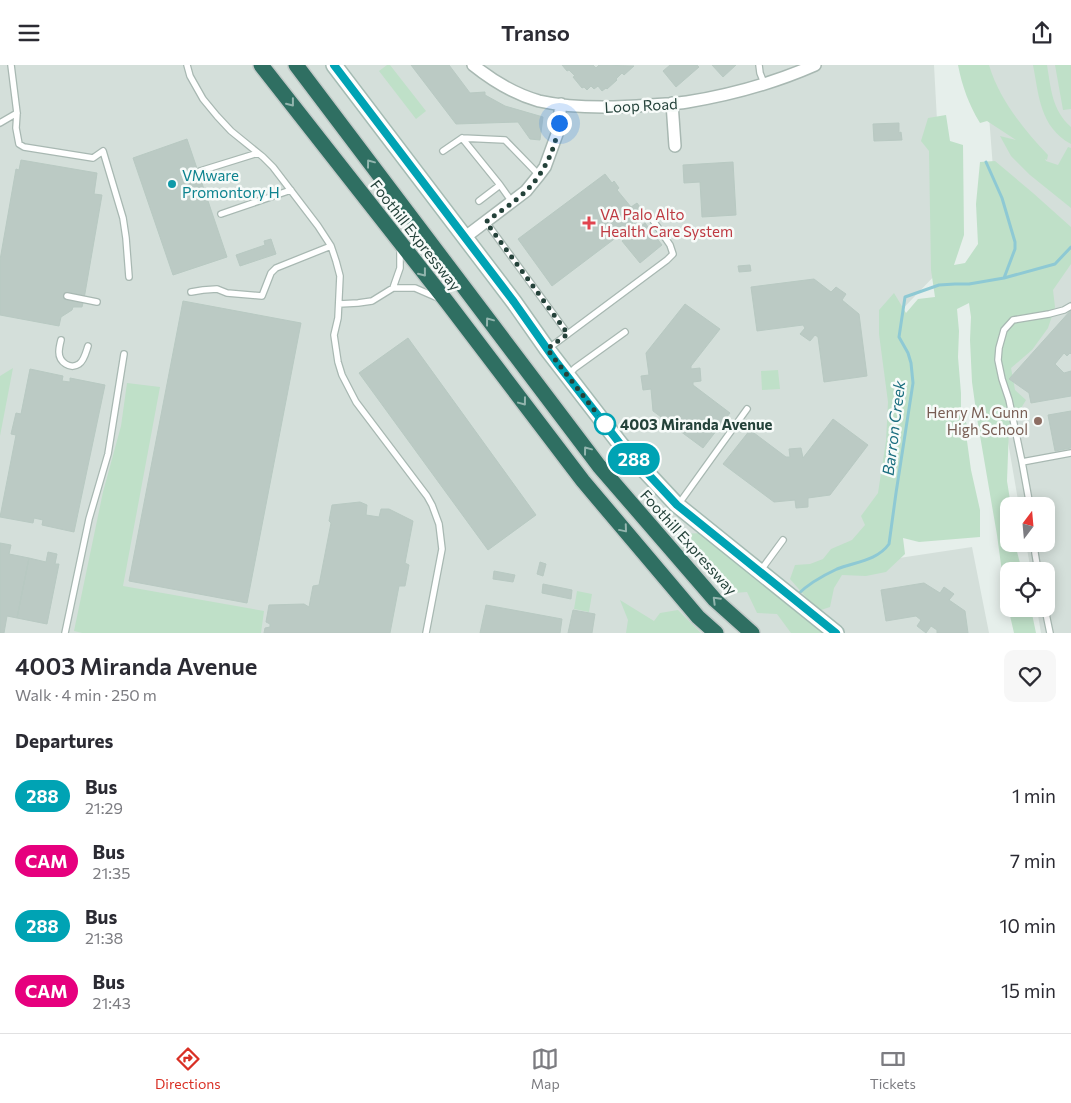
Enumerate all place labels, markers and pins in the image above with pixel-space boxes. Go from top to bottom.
place label: VMware Promontory H [182,166,280,201]
marker: VMware Promontory H [166,178,178,190]
place label: VA Palo Alto Health Care System [600,205,733,240]
marker: VA Palo Alto Health Care System [582,216,596,230]
place label: Henry M. Gunn High School [926,403,1028,438]
marker: 4003 Miranda Avenue [594,413,616,435]
place label: 4003 Miranda Avenue [620,415,772,433]
marker: Henry M. Gunn High School [1032,415,1044,427]

